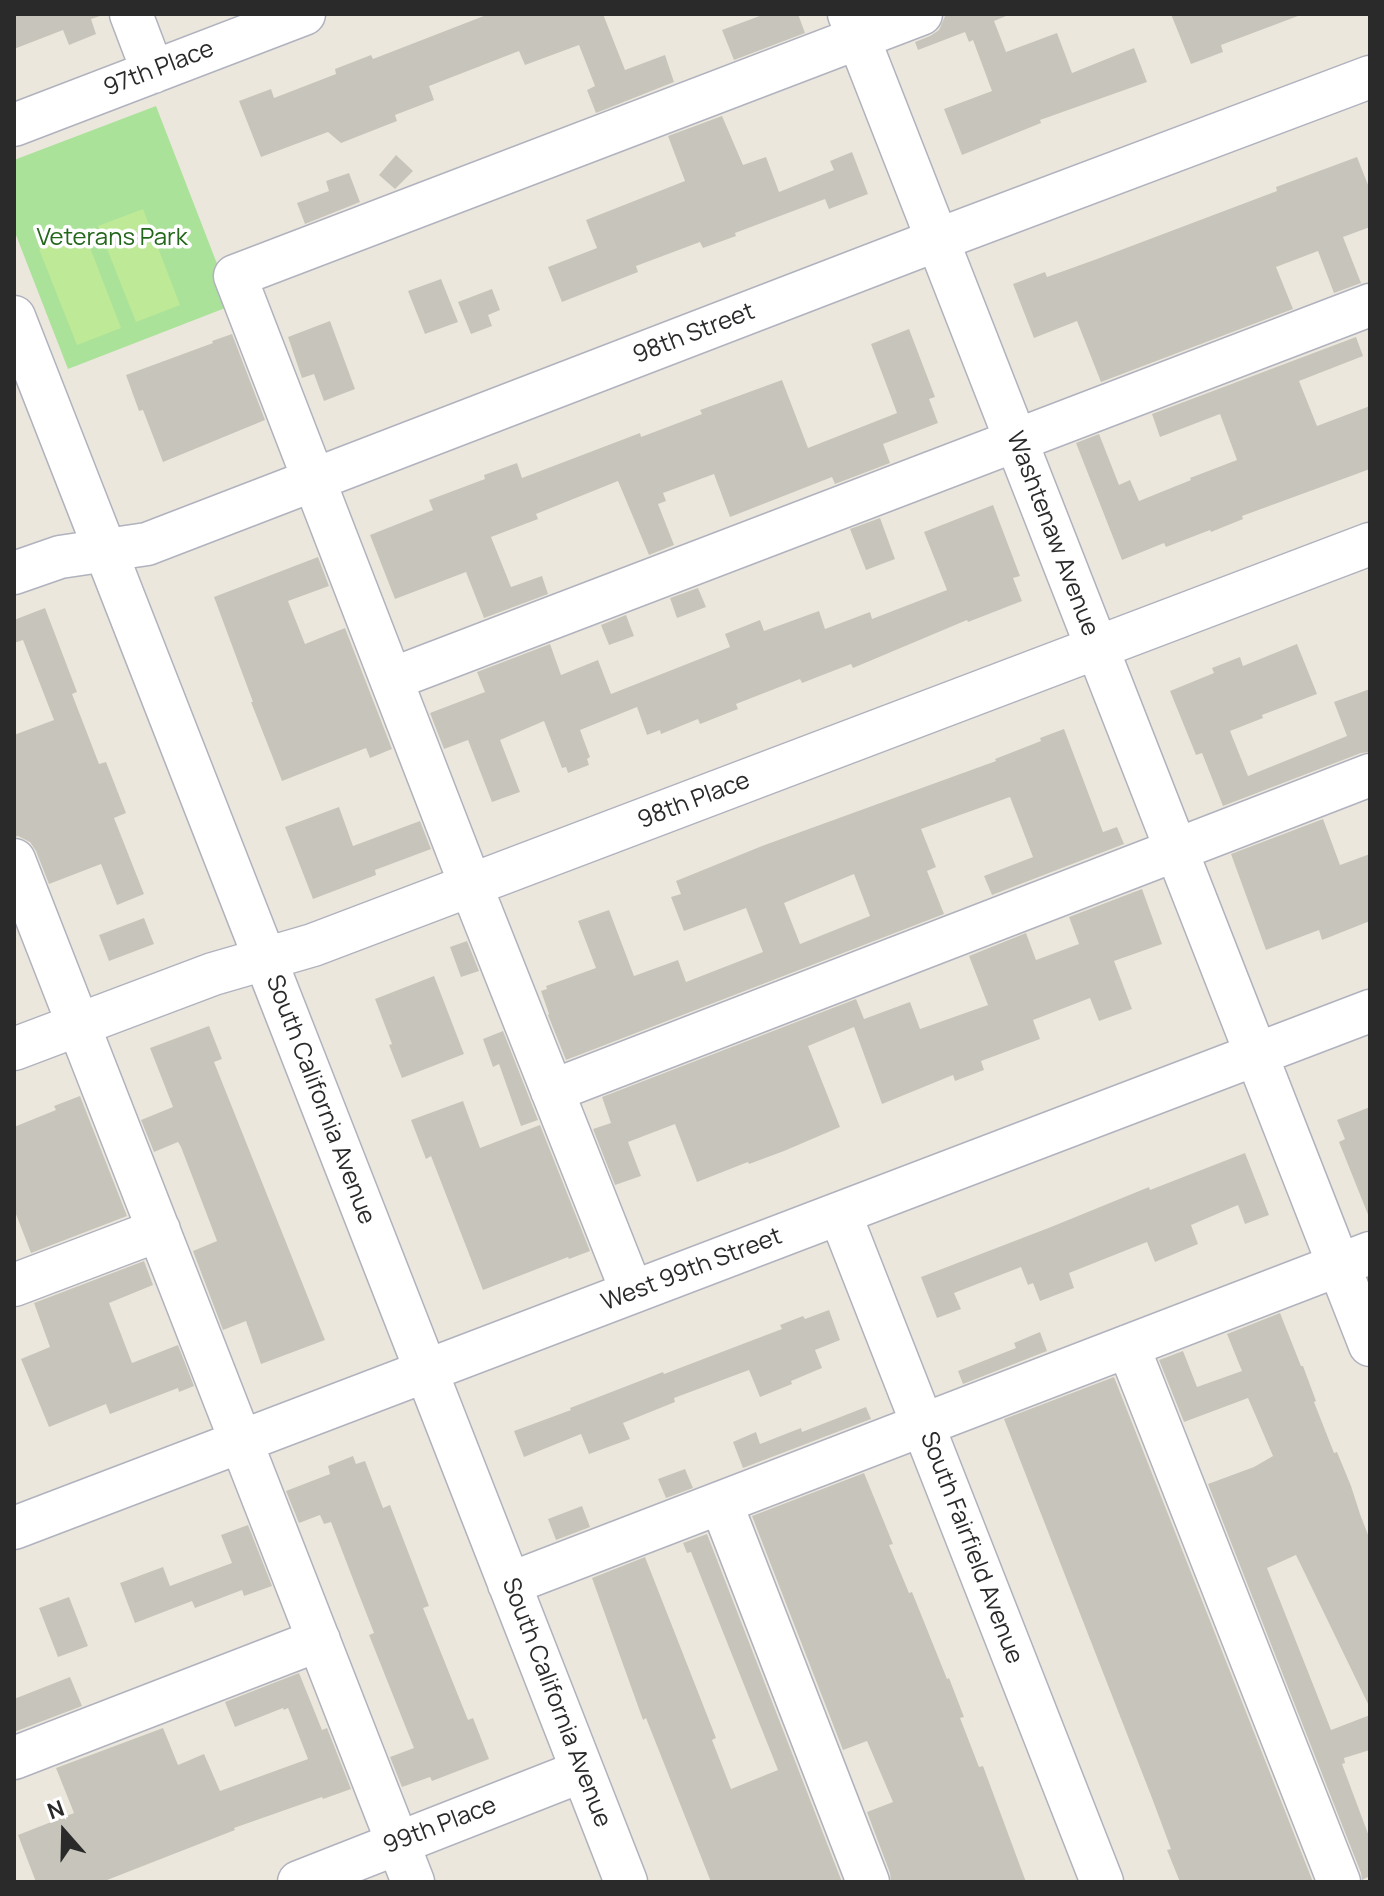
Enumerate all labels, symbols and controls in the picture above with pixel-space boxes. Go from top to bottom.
street label: 97th Place [100,35,218,103]
park label: Veterans Park [36,224,188,252]
street label: 98th Street [629,298,759,370]
street label: Washtenaw Avenue [1000,428,1104,640]
street label: 98th Place [634,766,754,836]
street label: South California Avenue [259,971,381,1229]
street label: West 99th Street [598,1222,786,1318]
street label: South Fairfield Avenue [913,1428,1029,1668]
street label: South California Avenue [495,1574,617,1832]
street label: 99th Place [379,1791,501,1861]
north arrow [24,1792,104,1872]
text: N [43,1793,68,1826]

